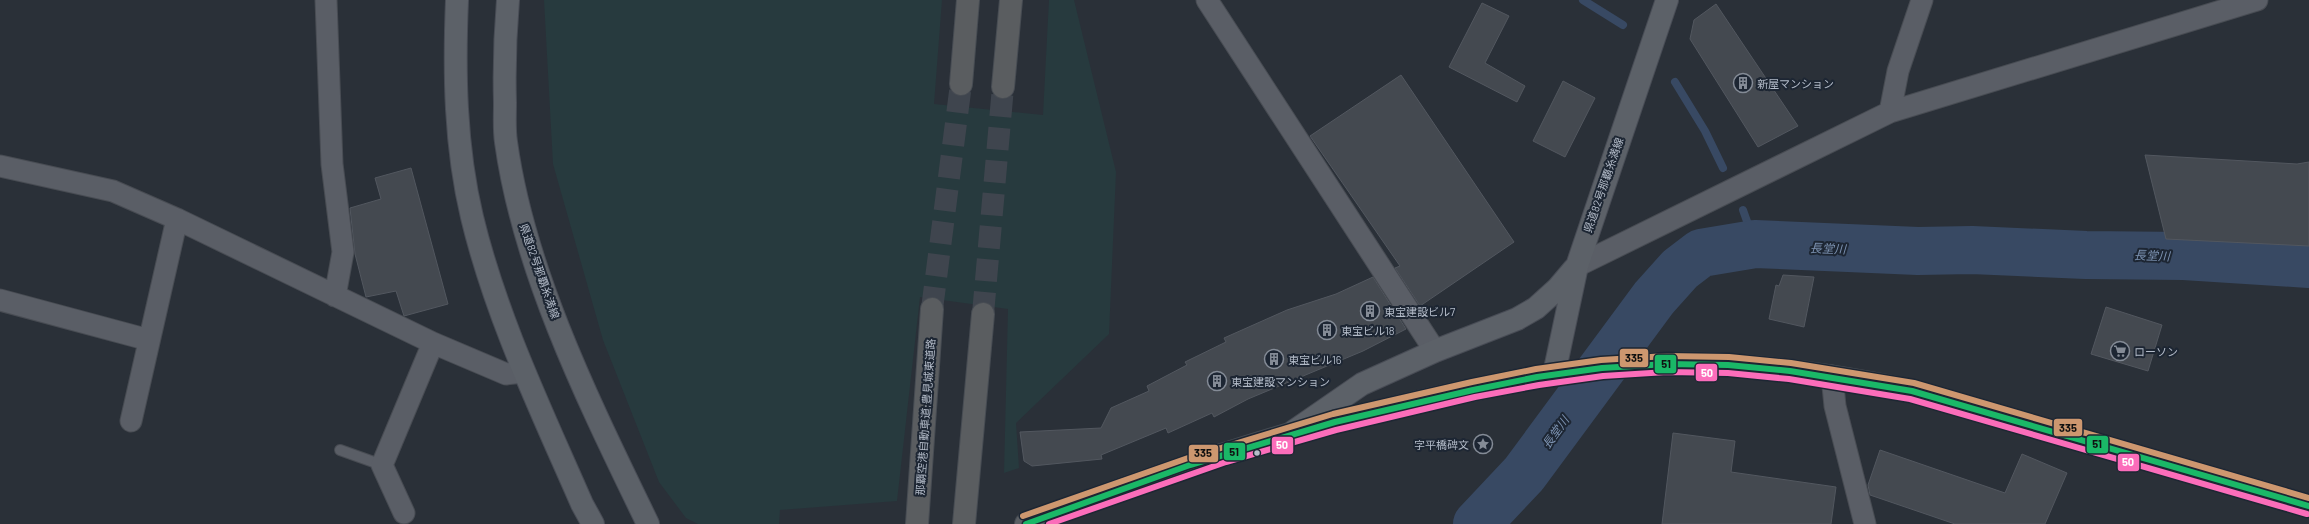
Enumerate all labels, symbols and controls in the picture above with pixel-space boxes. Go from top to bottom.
building icon: 新屋マンション [1732,72,1754,94]
place label: 新屋マンション [1757,77,1834,90]
street label: 県道82号那覇糸満線 [1581,136,1625,234]
street label: 県道82号那覇糸満線 [518,222,562,320]
water label: 長堂川 [1810,240,1848,256]
water label: 長堂川 [2134,247,2172,263]
building icon: 東宝建設ビル7 [1359,300,1381,322]
place label: 東宝建設ビル7 [1384,305,1455,318]
building icon: 東宝ビル18 [1316,319,1338,341]
place label: 東宝ビル18 [1341,324,1395,337]
street label: 那覇空港自動車道;豊見城東道路 [913,338,937,496]
supermarket icon: ローソン [2109,340,2131,362]
place label: ローソン [2134,345,2178,358]
building icon: 東宝ビル16 [1263,348,1285,370]
line badge: 335 [1619,348,1649,368]
text: 335 [1625,351,1643,364]
place label: 東宝ビル16 [1288,353,1342,366]
line badge: 51 [1654,354,1677,374]
text: 51 [1661,357,1671,370]
line badge: 50 [1695,363,1718,382]
text: 50 [1701,366,1713,379]
building icon: 東宝建設マンション [1206,370,1228,392]
place label: 東宝建設マンション [1231,375,1330,388]
water label: 長堂川 [1539,412,1572,451]
line badge: 335 [2053,418,2083,437]
text: 335 [2059,421,2077,434]
place icon: 字平橋碑文 [1472,433,1494,455]
line badge: 51 [2086,435,2109,454]
line badge: 50 [1271,436,1294,455]
text: 51 [2092,437,2102,450]
text: 50 [1276,438,1288,451]
place label: 字平橋碑文 [1414,438,1469,451]
line badge: 51 [1223,442,1246,461]
line badge: 335 [1188,444,1219,463]
text: 51 [1229,445,1239,458]
text: 335 [1194,446,1212,459]
unlabelled marker [1252,448,1262,458]
line badge: 50 [2117,453,2140,472]
text: 50 [2122,455,2134,468]

